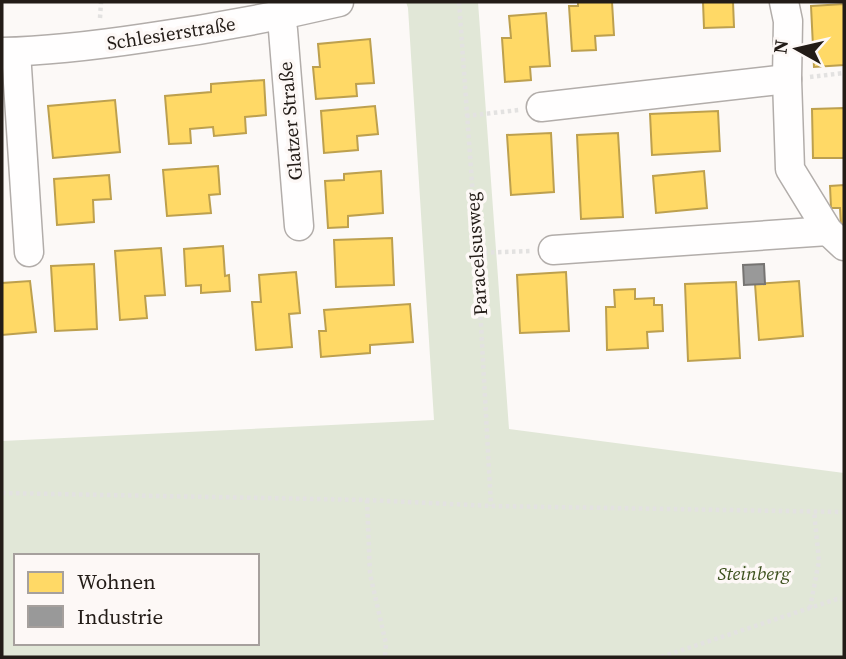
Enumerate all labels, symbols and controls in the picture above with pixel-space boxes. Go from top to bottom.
street label: Schlesierstraße [105,10,237,56]
north arrow [762,14,832,84]
text: N [766,38,794,55]
street label: Glatzer Straße [272,60,308,182]
street label: Paracelsusweg [459,191,493,317]
legend [14,554,259,645]
park label: Steinberg [717,560,791,586]
text: Wohnen [77,567,156,596]
text: Industrie [77,602,163,631]

